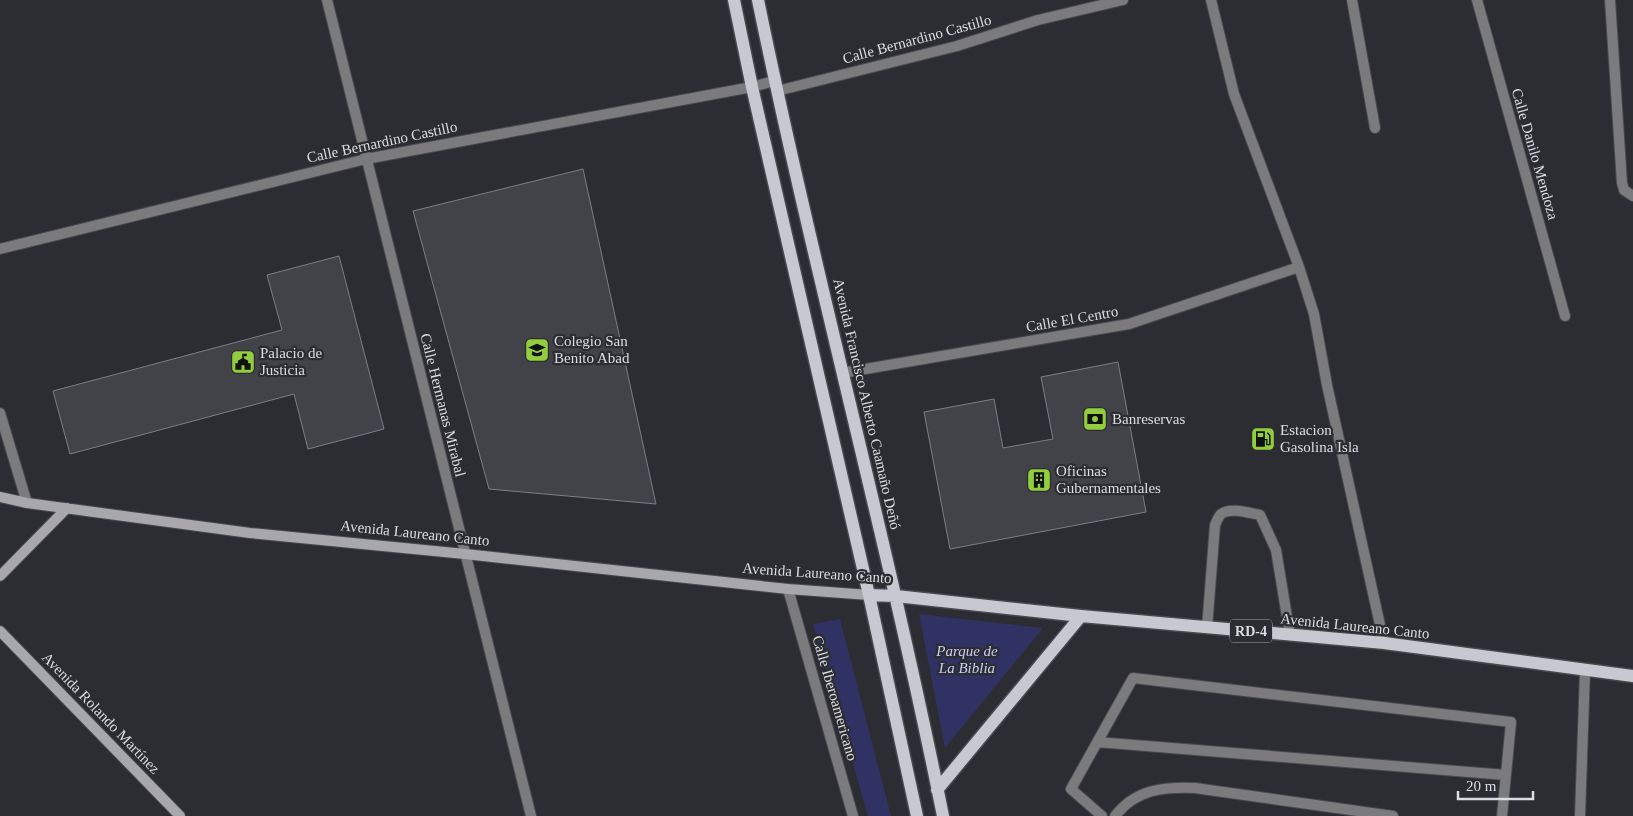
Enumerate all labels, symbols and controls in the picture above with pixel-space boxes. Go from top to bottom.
street label: Calle Bernardino Castillo [841,11,993,67]
street label: Calle Danilo Mendoza [1509,87,1561,222]
street label: Calle Bernardino Castillo [305,118,459,166]
street label: Avenida Francisco Alberto Caamaño Deñó [830,277,904,531]
street label: Calle El Centro [1025,303,1119,335]
street label: Calle Hermanas Mirabal [417,332,469,478]
place label: Colegio San Benito Abad [554,333,630,366]
school or university icon: Colegio San Benito Abad [524,337,550,363]
place label: Palacio de Justicia [260,345,322,378]
public building icon: Palacio de Justicia [230,349,256,375]
bank icon: Banreservas [1082,406,1108,432]
place label: Banreservas [1112,411,1185,427]
place label: Estacion Gasolina Isla [1280,422,1359,455]
fuel station icon: Estacion Gasolina Isla [1250,426,1276,452]
place label: Oficinas Gubernamentales [1056,463,1161,496]
building icon: Oficinas Gubernamentales [1026,467,1052,493]
street label: Avenida Laureano Canto [340,517,490,549]
street label: Avenida Laureano Canto [742,560,892,586]
street label: Avenida Laureano Canto [1280,610,1430,642]
road number: RD-4 [1230,620,1272,642]
street label: Calle Iberoamericano [809,634,861,762]
park label: Parque de La Biblia [935,643,998,676]
street label: Avenida Rolando Martínez [39,649,163,777]
scale bar [1458,768,1533,800]
text: 20 m [1466,778,1497,794]

